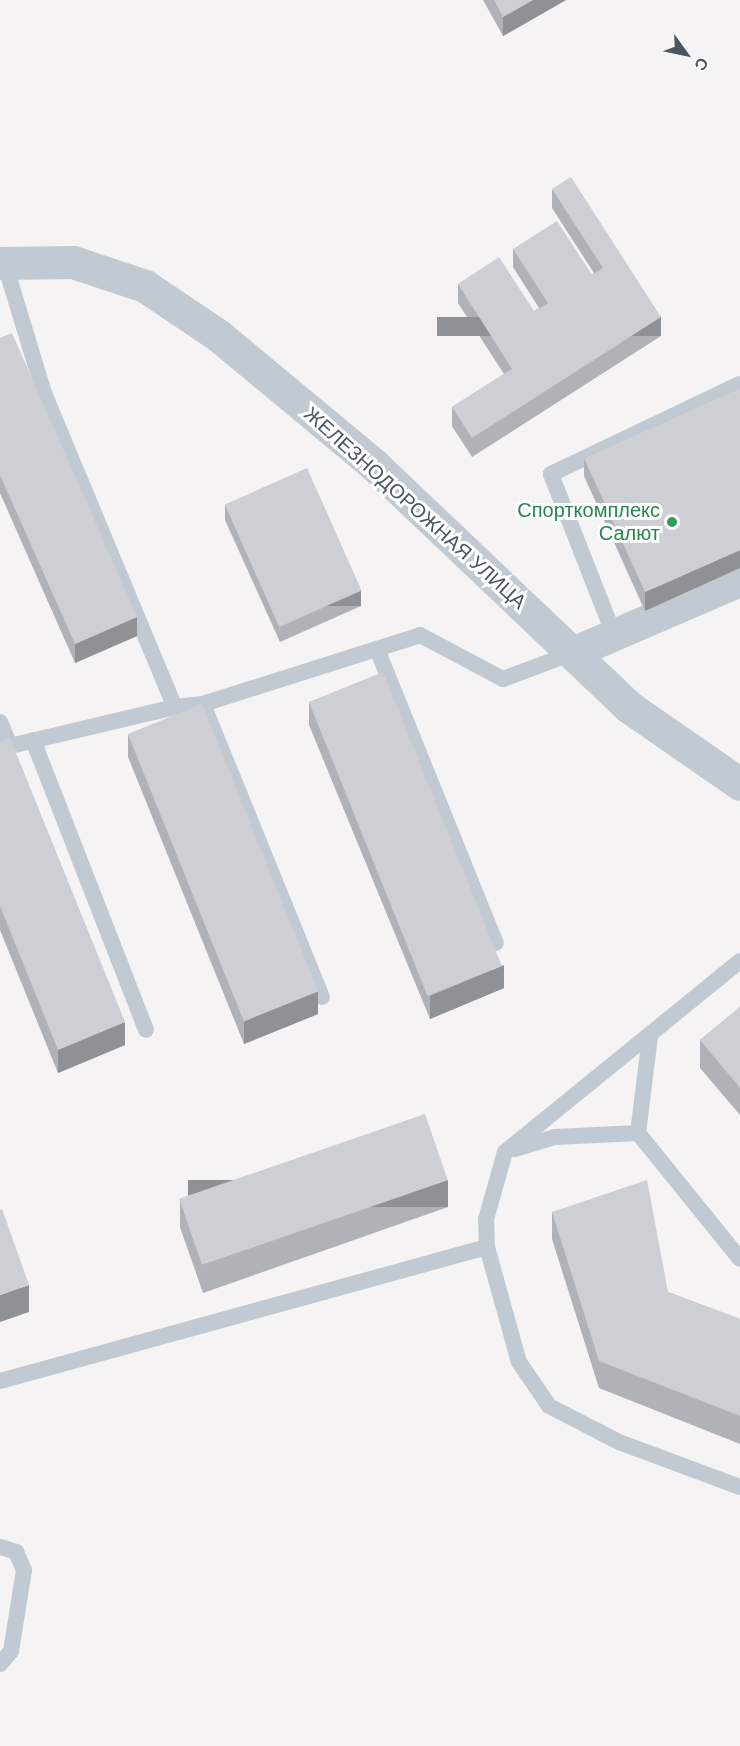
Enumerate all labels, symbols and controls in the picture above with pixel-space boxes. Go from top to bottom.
north arrow [656,24,716,84]
text: С [691,55,712,74]
street label: ЖЕЛЕЗНОДОРОЖНАЯ УЛИЦА [299,402,531,614]
place label: Спорткомплекс Салют [517,498,660,545]
marker: Спорткомплекс Салют [665,515,679,529]

